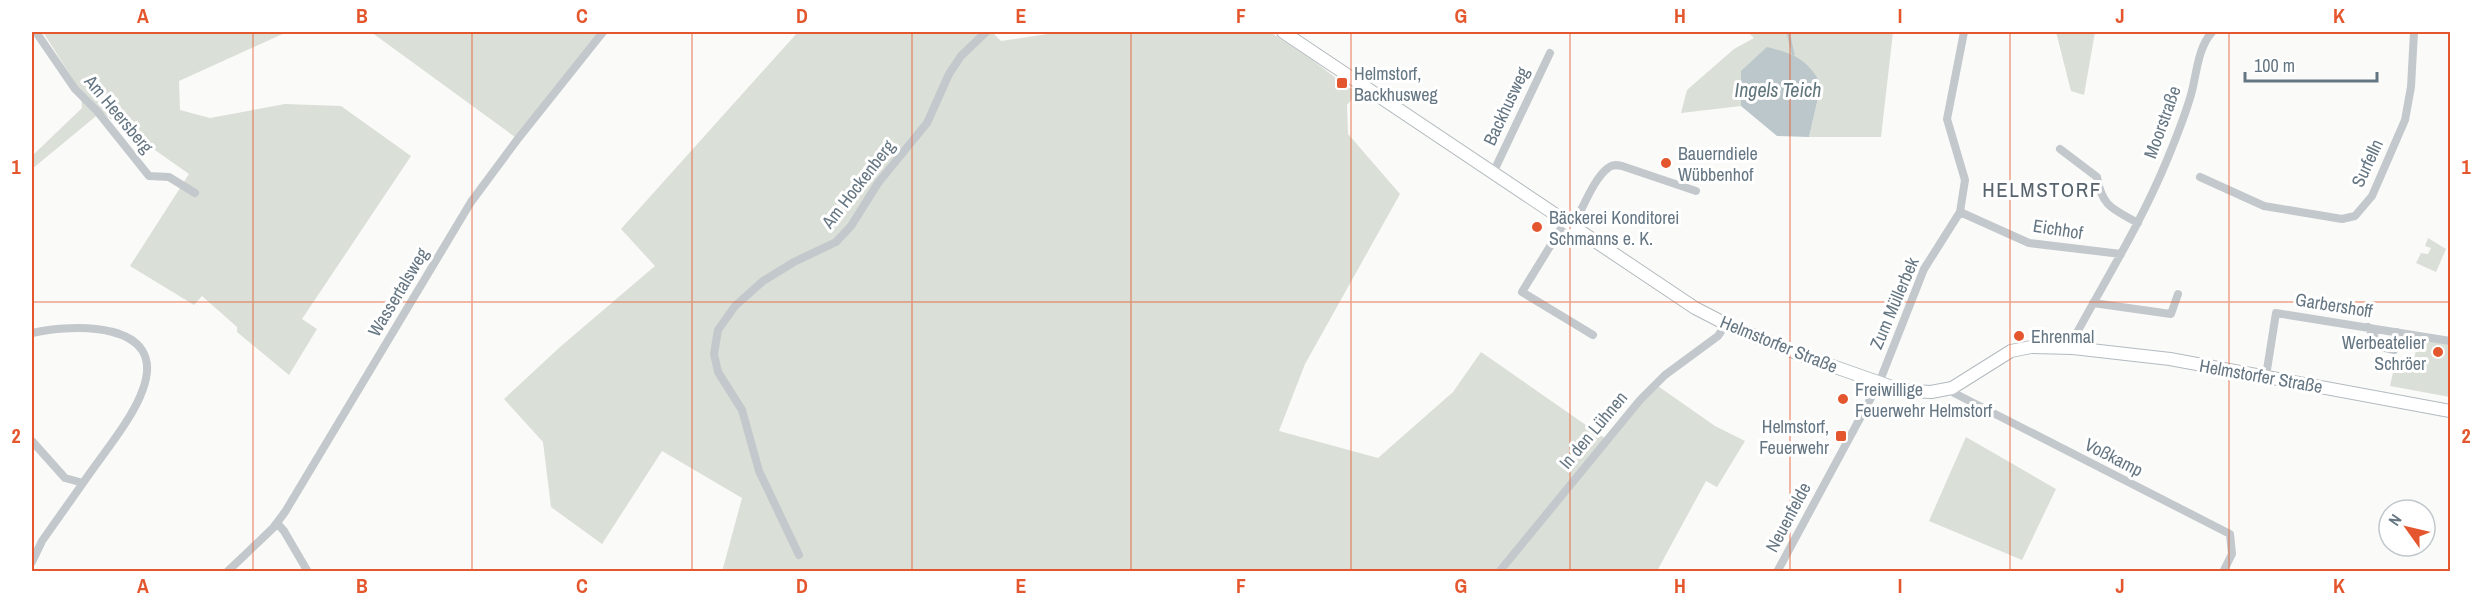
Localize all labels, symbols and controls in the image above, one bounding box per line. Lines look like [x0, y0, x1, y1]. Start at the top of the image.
text: A [137, 2, 149, 29]
text: B [356, 2, 368, 29]
text: C [576, 2, 588, 29]
text: D [796, 2, 808, 29]
text: E [1016, 2, 1027, 29]
text: F [1236, 2, 1246, 29]
text: G [1455, 2, 1467, 29]
text: H [1674, 2, 1686, 29]
text: I [1898, 2, 1902, 29]
text: J [2115, 2, 2125, 29]
text: K [2333, 2, 2345, 29]
scale bar [2245, 45, 2377, 83]
text: 100 m [2254, 53, 2295, 78]
place label: Helmstorf, Backhusweg [1354, 61, 1438, 107]
street label: Backhusweg [1477, 62, 1535, 149]
street label: Am Heersberg [78, 69, 160, 159]
marker: Helmstorf, Backhusweg [1335, 76, 1349, 90]
water label: Ingels Teich [1735, 76, 1821, 103]
street label: Moorstraße [2137, 82, 2187, 162]
street label: Am Hockenberg [815, 134, 901, 234]
street label: Surfelln [2345, 135, 2389, 191]
place label: Bauerndiele Wübbenhof [1678, 141, 1758, 187]
text: 1 [11, 153, 21, 180]
text: 1 [2461, 153, 2471, 180]
marker: Bauerndiele Wübbenhof [1659, 156, 1673, 170]
district label: HELMSTORF [1982, 175, 2102, 204]
place label: Bäckerei Konditorei Schmanns e. K. [1549, 205, 1679, 251]
street label: Eichhof [2031, 213, 2086, 245]
marker: Bäckerei Konditorei Schmanns e. K. [1530, 220, 1544, 234]
street label: Wassertalsweg [362, 242, 435, 341]
street label: Zum Müllerbek [1863, 253, 1925, 353]
street label: Garbershoff [2294, 287, 2374, 323]
street label: Helmstorfer Straße [1717, 309, 1841, 379]
place label: Ehrenmal [2031, 324, 2094, 349]
marker: Ehrenmal [2012, 329, 2026, 343]
place label: Werbeatelier Schröer [2342, 330, 2426, 376]
marker: Werbeatelier Schröer [2431, 345, 2445, 359]
street label: Helmstorfer Straße [2197, 353, 2325, 399]
place label: Freiwillige Feuerwehr Helmstorf [1855, 377, 1993, 423]
street label: In den Lühnen [1553, 386, 1633, 474]
marker: Freiwillige Feuerwehr Helmstorf [1836, 392, 1850, 406]
place label: Helmstorf, Feuerwehr [1759, 414, 1829, 460]
text: 2 [11, 422, 21, 449]
text: 2 [2461, 422, 2471, 449]
marker: Helmstorf, Feuerwehr [1834, 429, 1848, 443]
street label: Voßkamp [2081, 432, 2147, 482]
street label: Neuenfelde [1759, 478, 1817, 556]
north arrow [2377, 498, 2437, 558]
text: N [2383, 510, 2406, 530]
text: A [137, 572, 149, 599]
text: B [356, 572, 368, 599]
text: C [576, 572, 588, 599]
text: D [796, 572, 808, 599]
text: E [1016, 572, 1027, 599]
text: F [1236, 572, 1246, 599]
text: G [1455, 572, 1467, 599]
text: H [1674, 572, 1686, 599]
text: I [1898, 572, 1902, 599]
text: J [2115, 572, 2125, 599]
text: K [2333, 572, 2345, 599]

